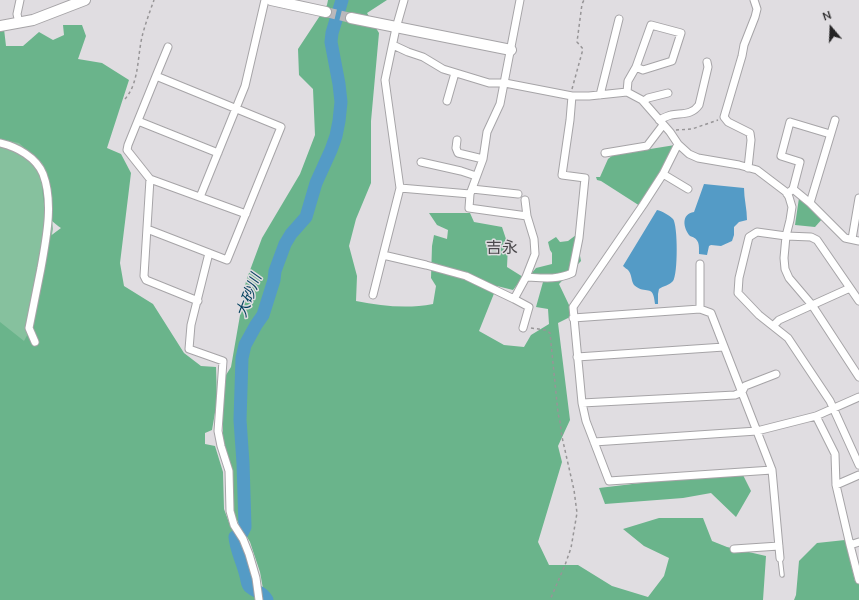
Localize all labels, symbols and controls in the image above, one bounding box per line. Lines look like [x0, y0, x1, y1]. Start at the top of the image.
north arrow [811, 8, 851, 48]
text: N [821, 8, 833, 25]
district label: 吉永 [486, 239, 518, 259]
water label: 大砂川 [234, 272, 266, 320]

